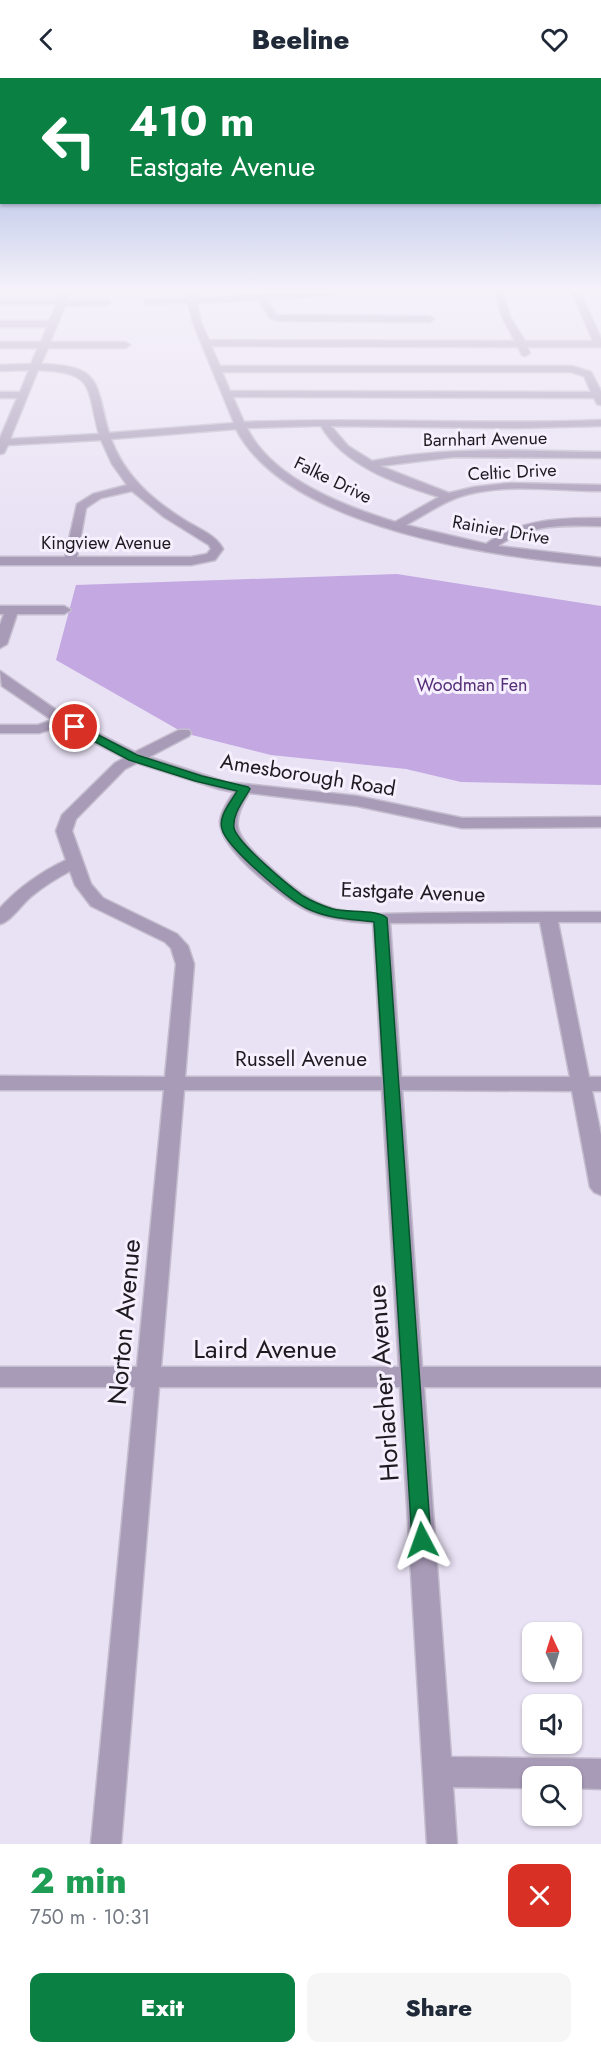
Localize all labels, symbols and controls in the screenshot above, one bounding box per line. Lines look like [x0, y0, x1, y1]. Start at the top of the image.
text: Beeline [252, 20, 349, 59]
icon: back [30, 23, 63, 56]
icon: heart [538, 23, 571, 56]
text: 410 m [129, 91, 255, 152]
icon: left [30, 102, 108, 180]
text: Eastgate Avenue [129, 147, 315, 186]
street label: Barnhart Avenue [423, 425, 547, 453]
street label: Falke Drive [290, 450, 376, 510]
street label: Celtic Drive [467, 457, 557, 487]
street label: Rainier Drive [450, 509, 552, 551]
street label: Kingview Avenue [41, 530, 171, 556]
park label: Woodman Fen [416, 672, 528, 698]
pin [49, 701, 100, 752]
icon: arrive [58, 710, 91, 743]
street label: Amesborough Road [218, 746, 398, 804]
street label: Eastgate Avenue [340, 874, 486, 910]
street label: Russell Avenue [235, 1044, 367, 1074]
street label: Norton Avenue [98, 1238, 150, 1406]
street label: Horlacher Avenue [357, 1283, 409, 1483]
street label: Laird Avenue [193, 1330, 337, 1368]
position arrow [390, 1508, 454, 1572]
north arrow [522, 1622, 582, 1682]
map controls [522, 1622, 582, 1826]
button: sound [522, 1694, 582, 1754]
button: search [522, 1766, 582, 1826]
text: 2 min [30, 1854, 127, 1906]
button: close [508, 1864, 571, 1927]
text: 750 m · 10:31 [30, 1903, 150, 1932]
button: Exit [30, 1973, 295, 2042]
button: Share [307, 1973, 571, 2042]

